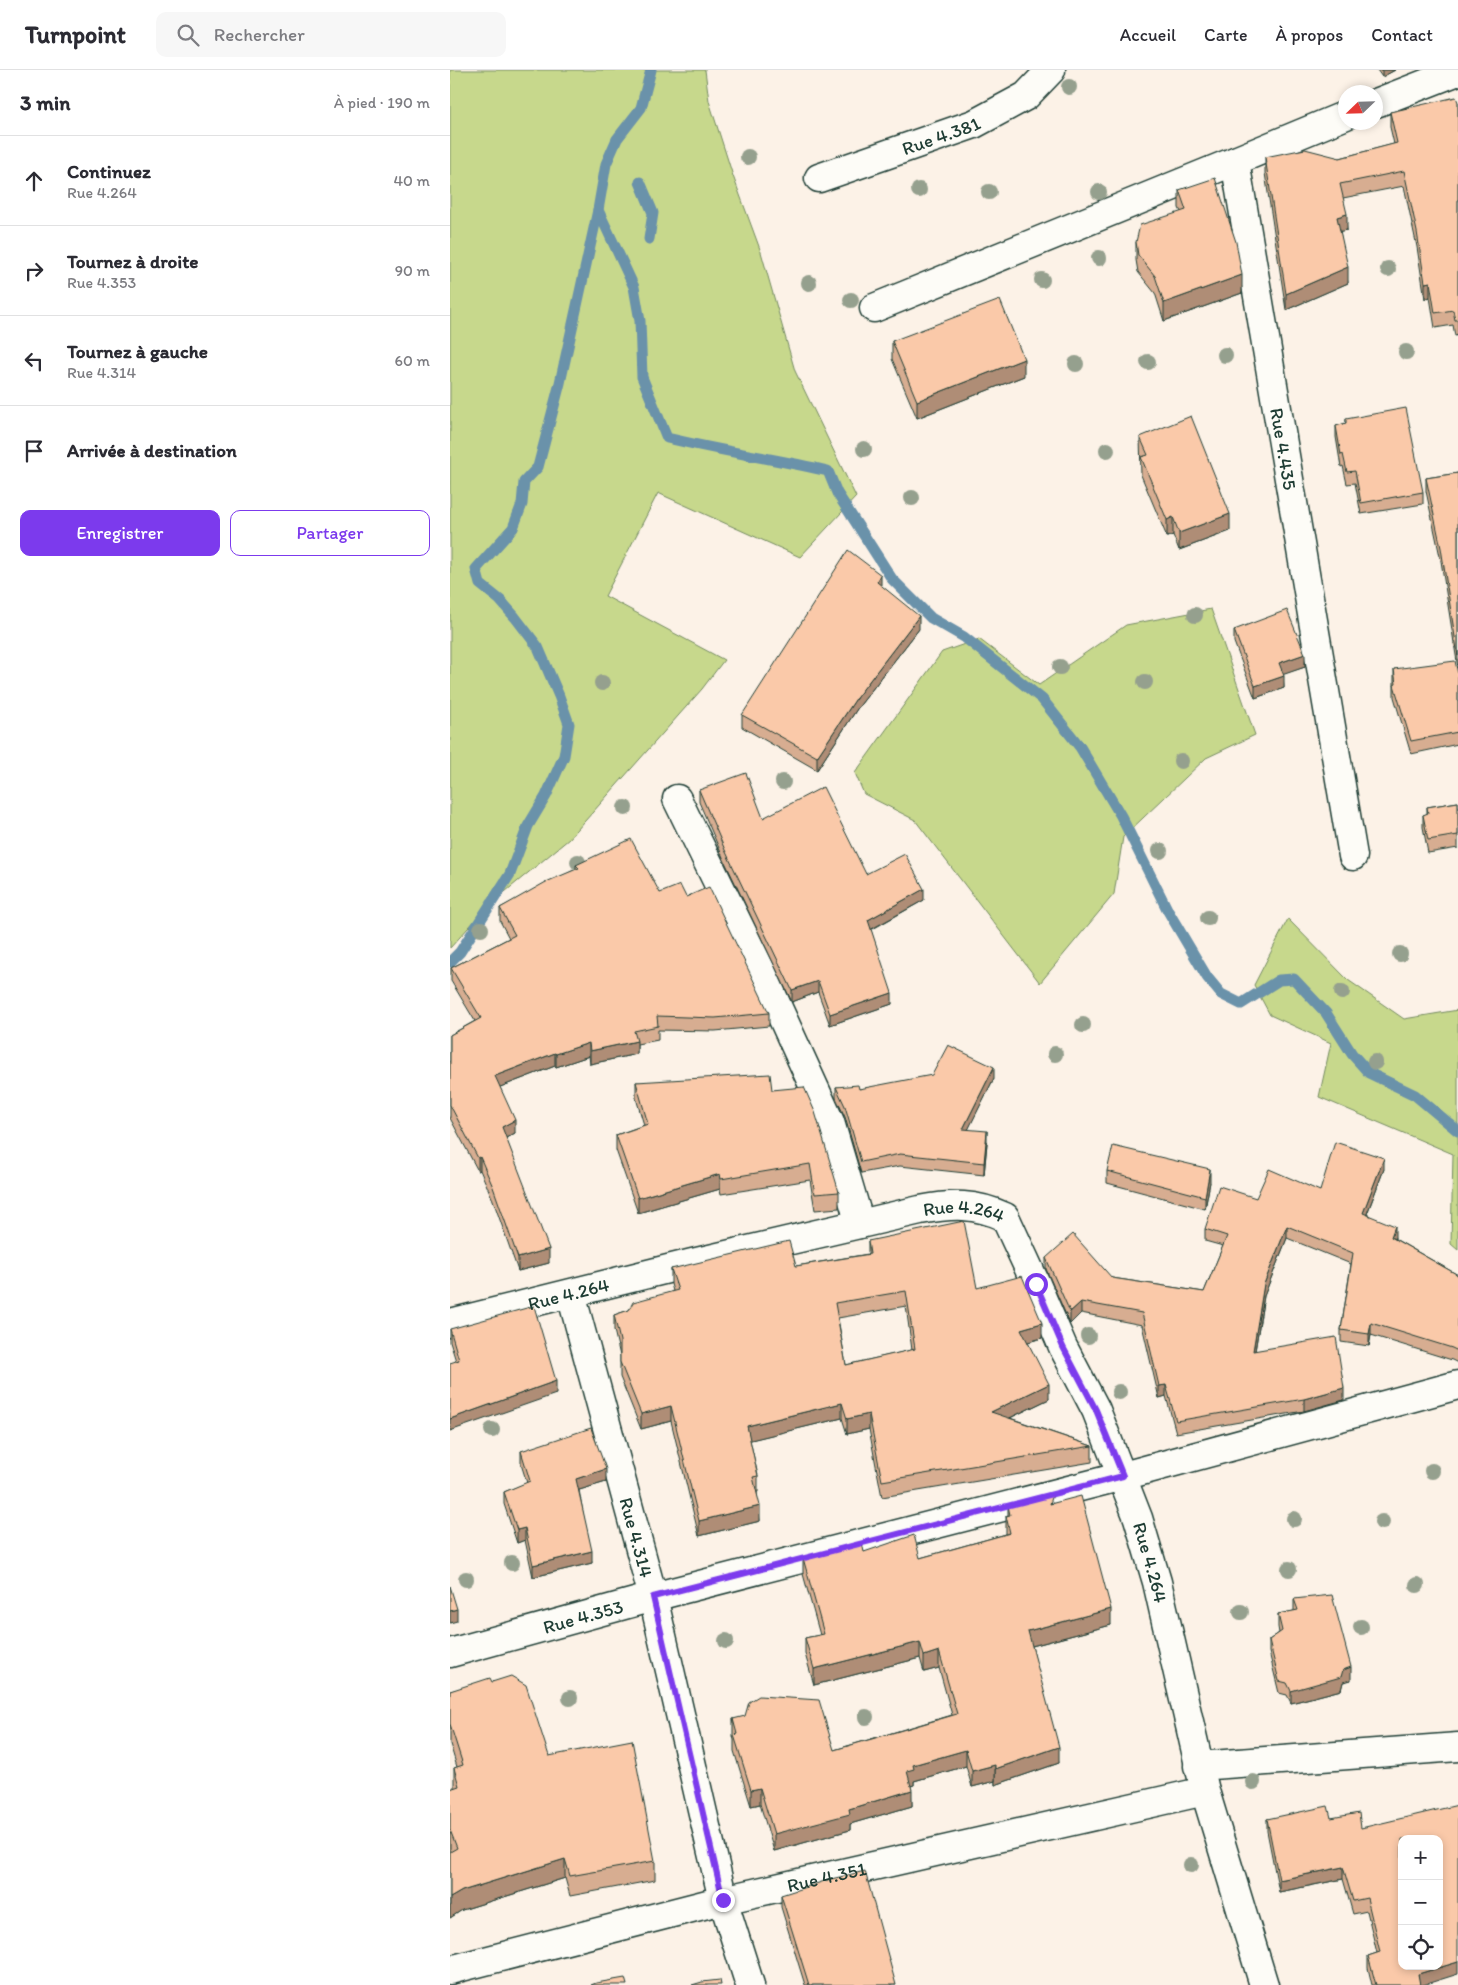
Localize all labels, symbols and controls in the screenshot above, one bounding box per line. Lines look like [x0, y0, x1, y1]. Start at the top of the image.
search box [156, 12, 506, 57]
text: Turnpoint [25, 20, 126, 49]
icon: search [174, 21, 202, 49]
text: Rechercher [214, 23, 305, 46]
text: Accueil [1120, 24, 1176, 46]
text: Carte [1204, 24, 1247, 46]
text: À propos [1275, 24, 1343, 46]
text: Contact [1371, 24, 1433, 46]
north arrow [1338, 85, 1383, 130]
text: 3 min [20, 90, 70, 115]
text: À pied · 190 m [334, 93, 430, 112]
street label: Rue 4.381 [899, 111, 984, 160]
text: Continuez [67, 160, 151, 183]
icon: ahead [20, 167, 48, 195]
text: 40 m [393, 171, 430, 190]
text: Rue 4.264 [67, 183, 137, 202]
text: Tournez à droite [67, 250, 199, 273]
icon: right [20, 257, 48, 285]
text: 90 m [395, 261, 430, 280]
text: Rue 4.353 [67, 273, 136, 292]
text: Tournez à gauche [67, 340, 208, 363]
icon: left [20, 347, 48, 375]
text: 60 m [395, 351, 430, 370]
text: Rue 4.314 [67, 363, 136, 382]
street label: Rue 4.435 [1266, 406, 1302, 492]
icon: arrive [20, 437, 48, 465]
text: Arrivée à destination [67, 439, 237, 462]
button: Enregistrer [20, 510, 220, 556]
button: Partager [230, 510, 430, 556]
street label: Rue 4.264 [921, 1194, 1008, 1227]
street label: Rue 4.264 [525, 1273, 611, 1315]
route start [1025, 1273, 1048, 1296]
street label: Rue 4.314 [615, 1495, 659, 1580]
street label: Rue 4.264 [1128, 1519, 1173, 1605]
street label: Rue 4.353 [540, 1594, 626, 1638]
map controls [1398, 1835, 1443, 1970]
button: + [1398, 1835, 1443, 1880]
street label: Rue 4.351 [785, 1856, 869, 1897]
button: − [1398, 1880, 1443, 1925]
route end [712, 1889, 735, 1912]
button: locate [1398, 1925, 1443, 1970]

